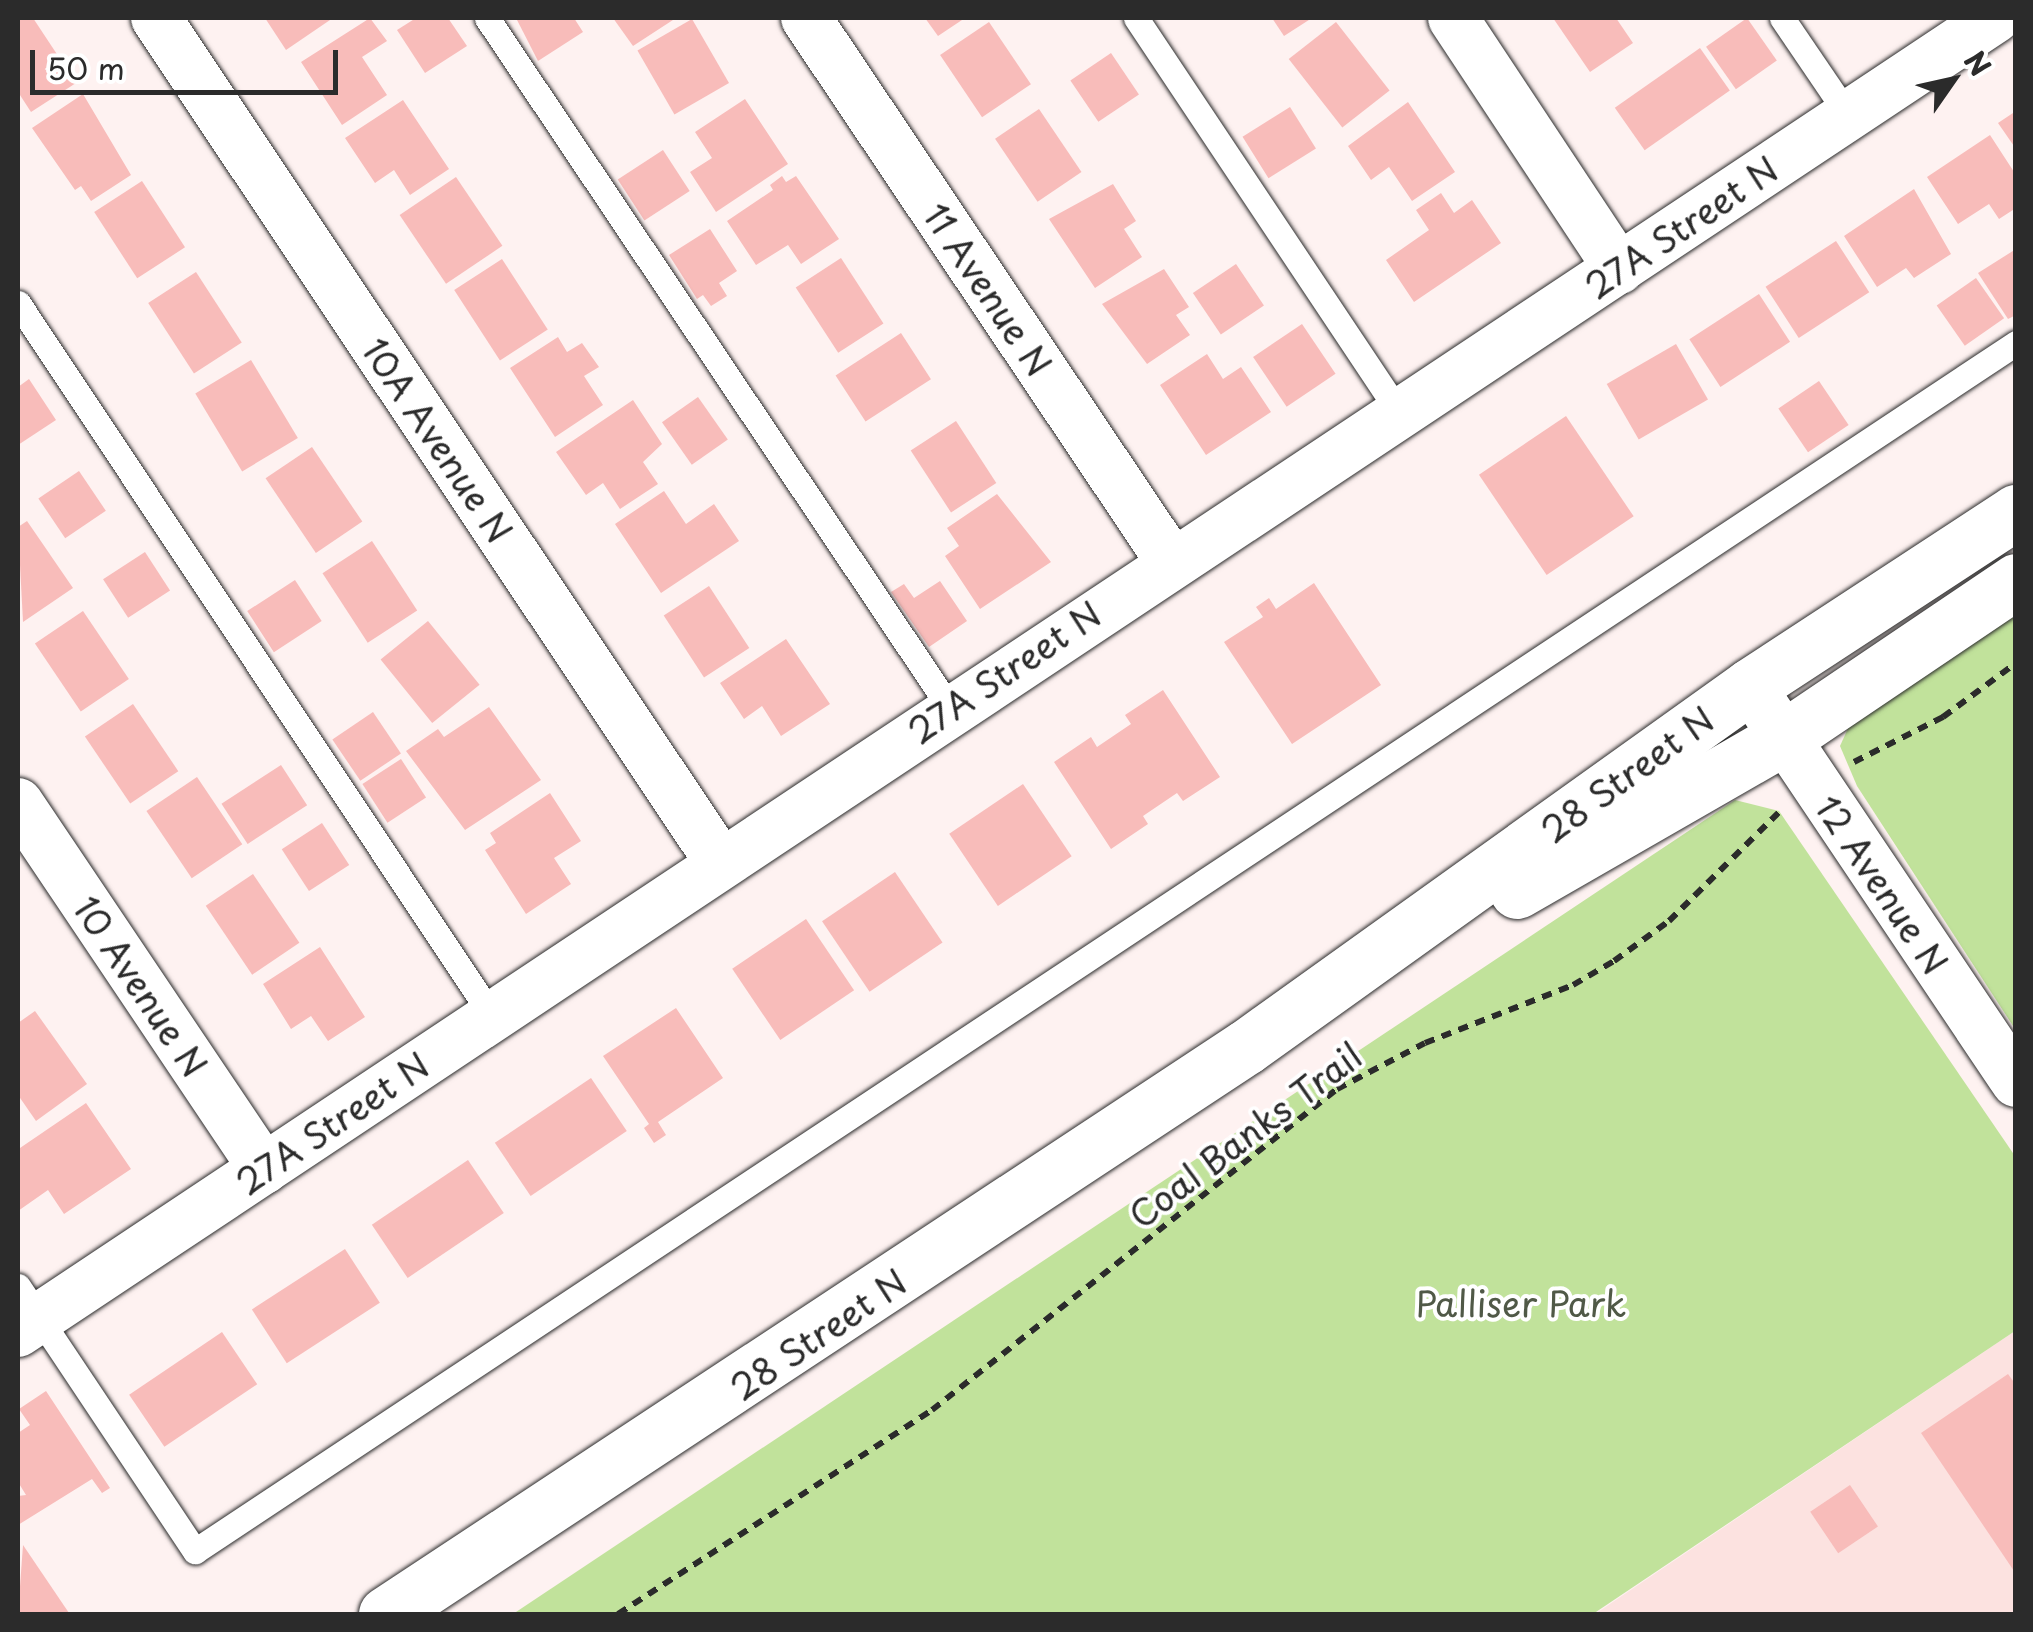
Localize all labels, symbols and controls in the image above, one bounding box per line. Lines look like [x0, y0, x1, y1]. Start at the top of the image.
scale bar [35, 30, 342, 92]
north arrow [1903, 30, 2003, 130]
text: N [1954, 42, 2002, 84]
text: 50 m [47, 45, 125, 90]
street label: 27A Street N [1577, 147, 1785, 307]
street label: 11 Avenue N [915, 195, 1061, 383]
street label: 10A Avenue N [354, 330, 522, 550]
street label: 27A Street N [900, 592, 1108, 752]
street label: 28 Street N [1533, 698, 1721, 850]
street label: 12 Avenue N [1806, 785, 1958, 983]
street label: 10 Avenue N [65, 887, 217, 1085]
street label: Coal Banks Trail [1120, 1033, 1370, 1237]
street label: 27A Street N [228, 1043, 436, 1203]
street label: 28 Street N [723, 1260, 913, 1408]
park label: Palliser Park [1415, 1282, 1627, 1324]

